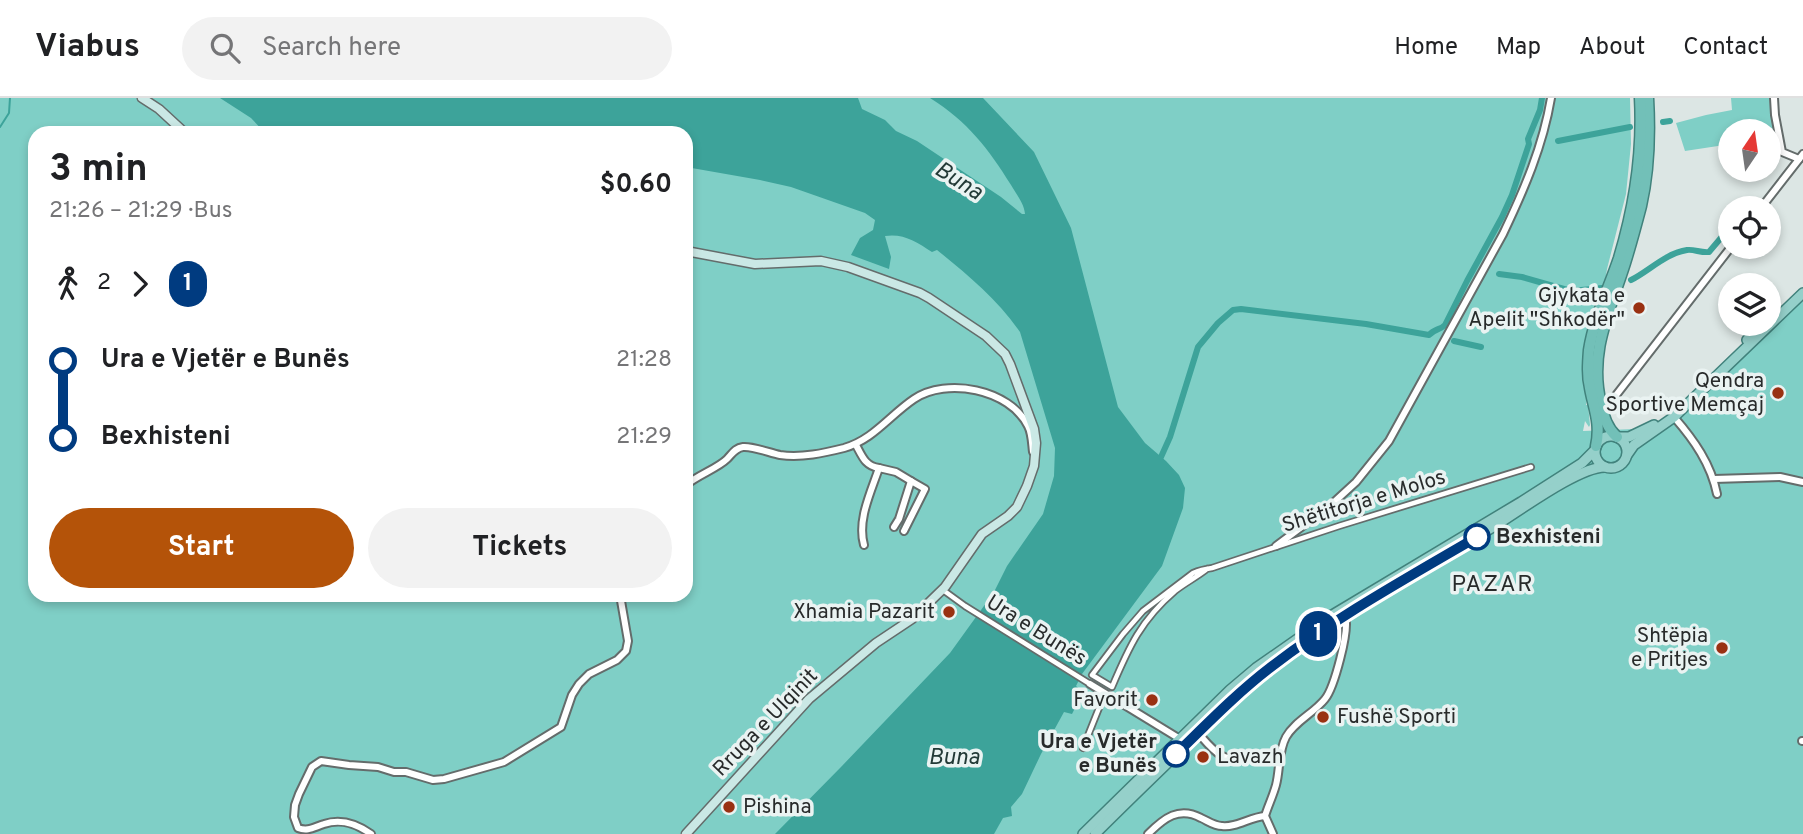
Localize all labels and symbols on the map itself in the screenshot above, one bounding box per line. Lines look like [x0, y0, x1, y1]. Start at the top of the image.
north arrow [1718, 119, 1782, 182]
water label: Buna [929, 156, 988, 208]
place label: Gjykata e Apelit "Shkodër" [1468, 283, 1625, 334]
marker: Gjykata e Apelit "Shkodër" [1631, 300, 1647, 316]
place label: Qendra Sportive Memçaj [1606, 368, 1764, 419]
marker: Qendra Sportive Memçaj [1770, 385, 1786, 401]
street label: Shëtitorja e Molos [1279, 464, 1449, 540]
marker: Bexhisteni [1464, 524, 1490, 550]
place label: Bexhisteni [1496, 524, 1601, 551]
district label: PAZAR [1451, 571, 1535, 600]
street label: Ura e Bunës [981, 589, 1091, 673]
place label: Xhamia Pazarit [793, 599, 935, 626]
marker: Xhamia Pazarit [941, 604, 957, 620]
line badge: 1 [1295, 611, 1341, 657]
place label: Shtëpia e Pritjes [1631, 623, 1708, 674]
marker: Shtëpia e Pritjes [1714, 640, 1730, 656]
street label: Rruga e Ulqinit [708, 663, 824, 783]
place label: Favorit [1073, 687, 1138, 714]
marker: Favorit [1144, 692, 1160, 708]
place label: Fushë Sporti [1337, 704, 1456, 731]
marker: Fushë Sporti [1315, 709, 1331, 725]
place label: Ura e Vjetër e Bunës [1040, 729, 1157, 780]
marker: Ura e Vjetër e Bunës [1163, 741, 1189, 767]
water label: Buna [928, 744, 980, 773]
place label: Lavazh [1217, 744, 1284, 771]
marker: Lavazh [1195, 749, 1211, 765]
place label: Pishina [743, 794, 812, 821]
marker: Pishina [721, 799, 737, 815]

